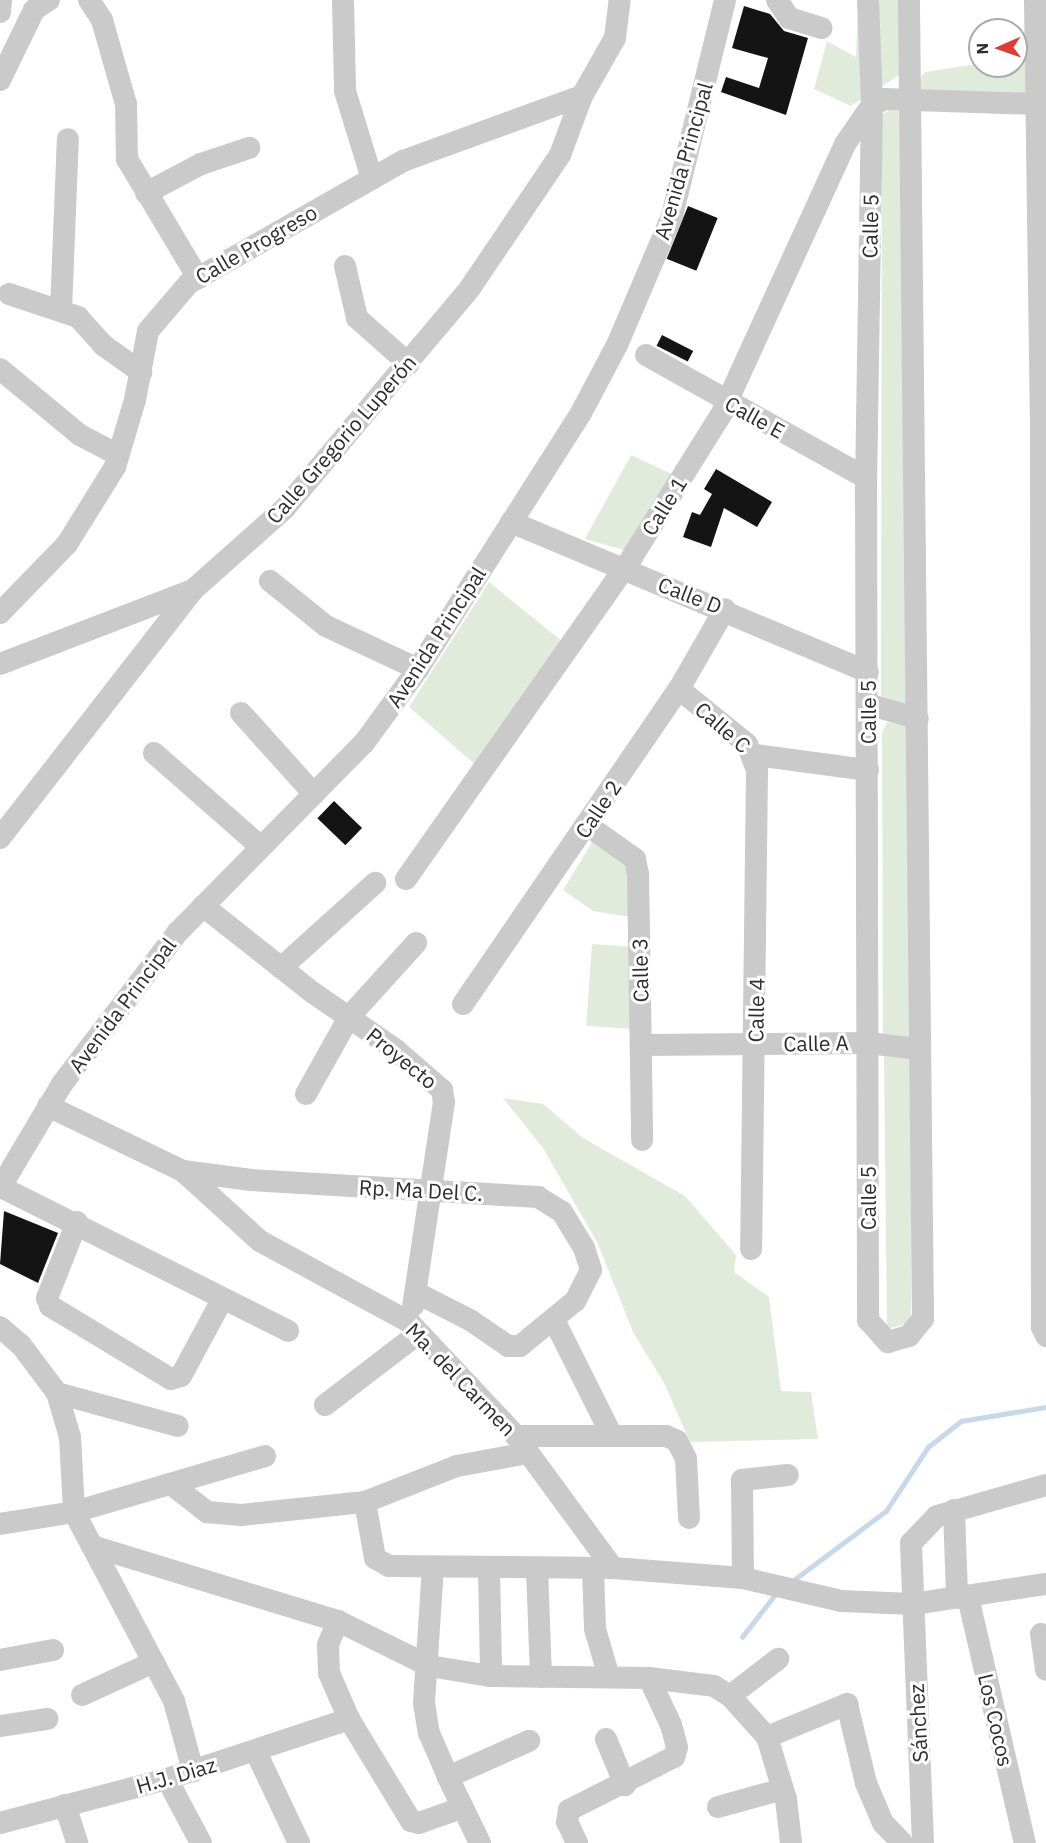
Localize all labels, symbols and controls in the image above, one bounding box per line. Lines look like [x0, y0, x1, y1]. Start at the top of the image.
north arrow [968, 18, 1028, 78]
text: N [972, 42, 992, 55]
street label: Avenida Principal [648, 79, 718, 243]
street label: Calle 5 [857, 193, 883, 259]
street label: Calle Progreso [191, 199, 321, 289]
street label: Calle Gregorio Luperón [261, 349, 421, 529]
street label: Calle E [721, 390, 789, 444]
street label: Calle 1 [636, 472, 692, 540]
street label: Avenida Principal [381, 562, 491, 712]
street label: Calle D [655, 571, 725, 619]
street label: Calle 5 [855, 680, 881, 744]
street label: Calle C [690, 696, 756, 758]
street label: Calle 2 [569, 775, 627, 843]
street label: Avenida Principal [63, 932, 181, 1078]
street label: Calle 3 [627, 937, 653, 1003]
street label: Calle 4 [743, 977, 769, 1043]
street label: Proyecto [362, 1022, 442, 1094]
street label: Calle A [783, 1030, 849, 1056]
street label: Calle 5 [855, 1166, 881, 1230]
street label: Rp. Ma Del C. [358, 1174, 484, 1206]
street label: Ma. del Carmen [401, 1317, 521, 1441]
street label: Los Cocos [973, 1671, 1019, 1769]
street label: Sánchez [903, 1683, 933, 1763]
street label: H.J. Diaz [133, 1752, 219, 1798]

